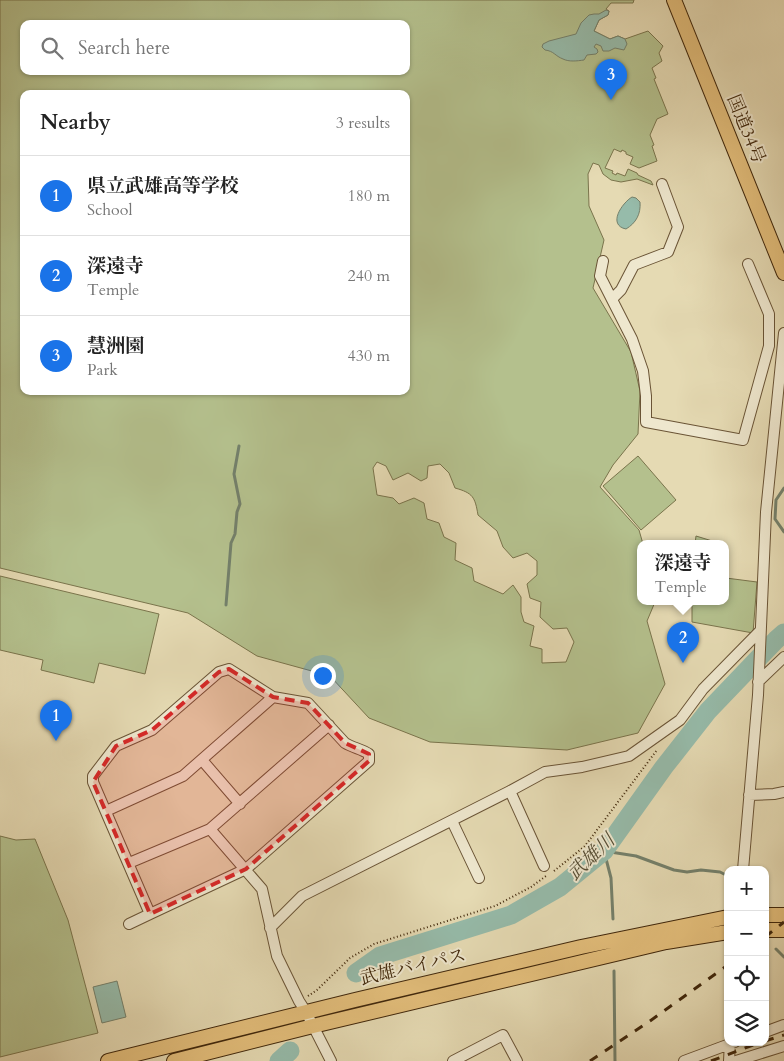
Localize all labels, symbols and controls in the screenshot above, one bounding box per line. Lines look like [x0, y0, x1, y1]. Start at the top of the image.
search box [20, 20, 410, 75]
icon: search [38, 34, 66, 62]
text: Search here [78, 35, 170, 61]
pin: 3 [595, 59, 627, 100]
street label: 国道34号 [721, 91, 771, 167]
text: Nearby [40, 108, 111, 137]
text: 3 results [336, 112, 390, 134]
text: 県立武雄高等学校 [87, 173, 239, 199]
text: 1 [52, 185, 60, 207]
text: 180 m [348, 185, 390, 207]
text: School [87, 199, 132, 221]
text: 深遠寺 [87, 253, 144, 279]
text: 2 [52, 265, 60, 287]
text: 240 m [348, 265, 390, 287]
text: Temple [87, 279, 139, 301]
text: 慧洲園 [87, 333, 144, 359]
text: 3 [52, 345, 60, 367]
text: 430 m [348, 345, 390, 367]
text: Park [87, 359, 118, 381]
popup [637, 540, 729, 605]
text: 深遠寺 [654, 550, 712, 576]
text: Temple [654, 576, 707, 598]
pin: 2 [667, 622, 699, 663]
your location [310, 663, 336, 689]
pin: 1 [40, 700, 72, 741]
water label: 武雄川 [561, 826, 622, 886]
map controls [724, 866, 769, 1046]
button: + [724, 866, 769, 911]
button: − [724, 911, 769, 956]
street label: 武雄バイパス [358, 943, 468, 991]
button: locate [724, 956, 769, 1001]
button: layers [724, 1001, 769, 1046]

